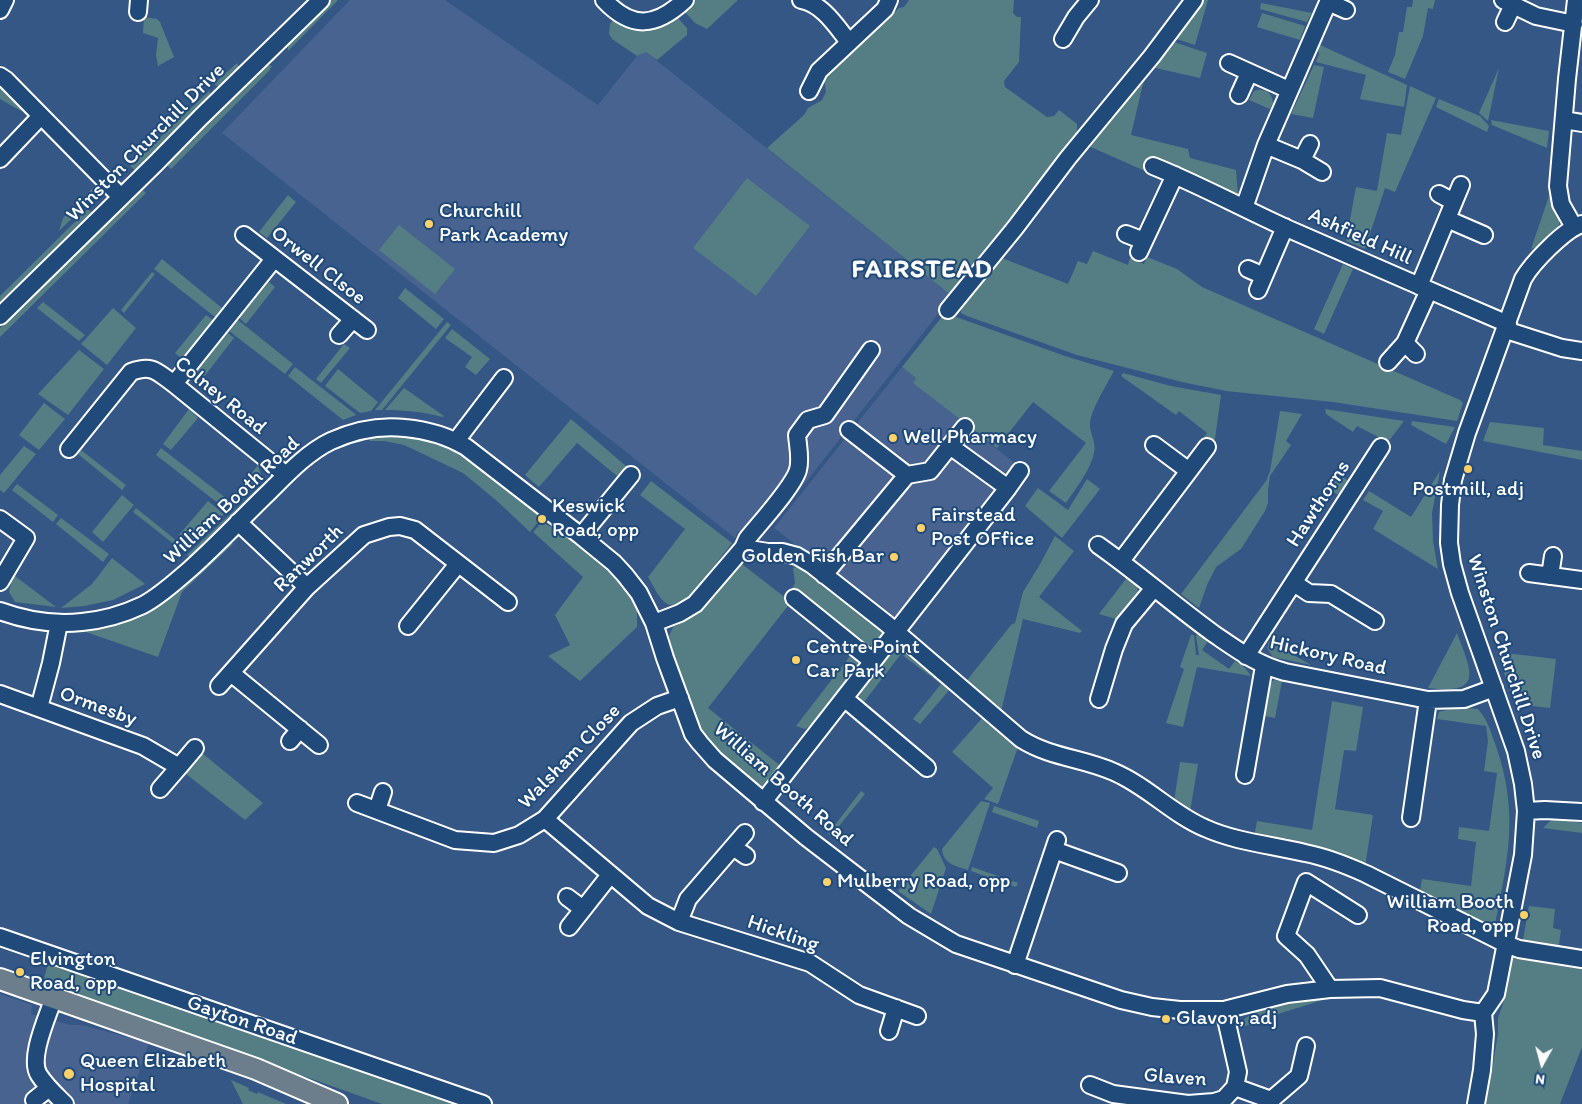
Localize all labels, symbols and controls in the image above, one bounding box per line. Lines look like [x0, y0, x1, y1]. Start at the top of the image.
street label: Winston Churchill Drive [61, 58, 231, 228]
place label: Churchill Park Academy [439, 199, 568, 249]
street label: Ashfield Hill [1304, 203, 1416, 271]
marker: Churchill Park Academy [423, 218, 435, 230]
street label: Orwell Clsoe [265, 221, 371, 311]
district label: FAIRSTEAD [852, 254, 992, 286]
street label: Colney Road [169, 351, 271, 441]
place label: Well Pharmacy [903, 425, 1037, 451]
street label: William Booth Road [159, 431, 305, 571]
marker: Well Pharmacy [887, 432, 899, 444]
street label: Hawthorns [1282, 456, 1356, 552]
marker: Postmill, adj [1462, 463, 1474, 475]
place label: Postmill, adj [1412, 477, 1524, 503]
place label: Keswick Road, opp [552, 494, 639, 544]
place label: Fairstead Post OFfice [931, 503, 1034, 553]
marker: Keswick Road, opp [536, 513, 548, 525]
street label: Ranworth [269, 520, 349, 598]
marker: Fairstead Post OFfice [915, 522, 927, 534]
place label: Golden Fish Bar [741, 544, 884, 570]
marker: Golden Fish Bar [888, 551, 900, 563]
street label: Winston Churchill Drive [1461, 551, 1551, 763]
street label: Hickory Road [1267, 630, 1389, 682]
place label: Centre Point Car Park [806, 635, 919, 685]
marker: Centre Point Car Park [790, 654, 802, 666]
street label: Ormesby [56, 681, 140, 733]
street label: Walsham Close [513, 699, 627, 815]
street label: William Booth Road [708, 717, 858, 853]
place label: Mulberry Road, opp [837, 869, 1010, 895]
marker: Mulberry Road, opp [821, 876, 833, 888]
place label: William Booth Road, opp [1386, 890, 1514, 940]
marker: William Booth Road, opp [1518, 909, 1530, 921]
street label: Hickling [744, 910, 822, 958]
place label: Elvington Road, opp [30, 947, 117, 997]
marker: Elvington Road, opp [14, 966, 26, 978]
street label: Gayton Road [183, 990, 301, 1052]
place label: Glavon, adj [1176, 1006, 1277, 1032]
marker: Glavon, adj [1160, 1013, 1172, 1025]
north arrow [1517, 1039, 1567, 1089]
place label: Queen Elizabeth Hospital [80, 1049, 226, 1099]
street label: Glaven [1143, 1063, 1207, 1093]
marker: Queen Elizabeth Hospital [62, 1067, 76, 1081]
text: N [1534, 1070, 1546, 1088]

